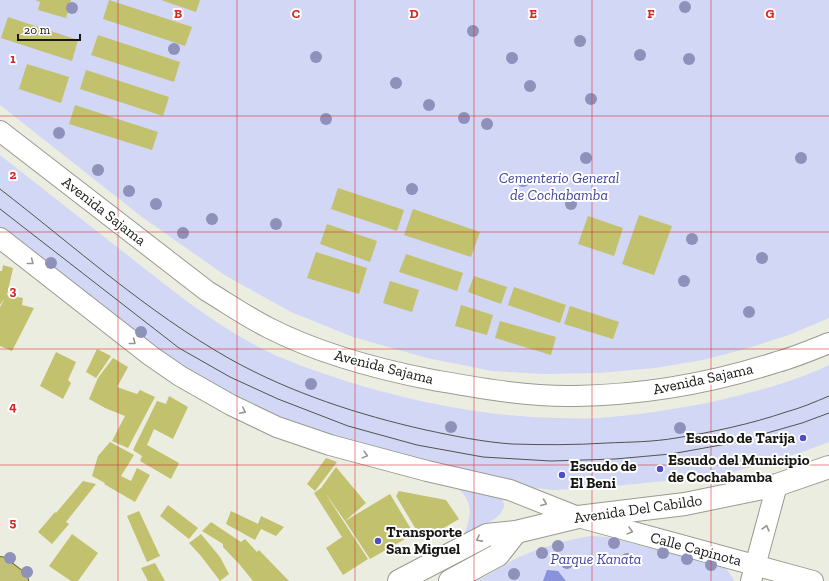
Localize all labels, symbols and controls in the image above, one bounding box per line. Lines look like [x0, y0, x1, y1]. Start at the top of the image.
text: B [174, 6, 182, 21]
text: C [292, 6, 300, 21]
text: D [409, 6, 419, 21]
text: E [529, 6, 537, 21]
text: F [647, 6, 655, 21]
text: G [766, 6, 775, 21]
scale bar [18, 16, 80, 42]
text: 20 m [24, 23, 51, 37]
text: 1 [10, 51, 16, 66]
text: 2 [10, 167, 17, 182]
park label: Cementerio General de Cochabamba [499, 169, 619, 204]
street label: Avenida Sajama [58, 173, 150, 249]
one-way arrow [26, 257, 33, 264]
text: 3 [10, 283, 17, 298]
one-way arrow [129, 337, 136, 344]
street label: Avenida Sajama [333, 346, 435, 388]
street label: Avenida Sajama [651, 360, 755, 398]
text: 4 [9, 399, 17, 414]
one-way arrow [239, 406, 247, 414]
place label: Escudo de Tarija [686, 429, 795, 447]
marker: Escudo de Tarija [798, 433, 808, 443]
one-way arrow [361, 450, 368, 459]
place label: Escudo del Municipio de Cochabamba [668, 451, 810, 486]
place label: Escudo de El Beni [570, 457, 637, 492]
marker: Escudo del Municipio de Cochabamba [655, 464, 665, 474]
marker: Escudo de El Beni [557, 470, 567, 480]
street label: Avenida Del Cabildo [573, 491, 704, 527]
one-way arrow [541, 499, 548, 507]
text: 5 [10, 515, 17, 530]
place label: Transporte San Miguel [386, 523, 462, 558]
one-way arrow [761, 524, 769, 531]
one-way arrow [626, 526, 633, 535]
street label: Calle Capinota [648, 528, 744, 570]
one-way arrow [475, 534, 483, 542]
marker: Transporte San Miguel [373, 536, 383, 546]
park label: Parque Kanata [551, 550, 641, 568]

